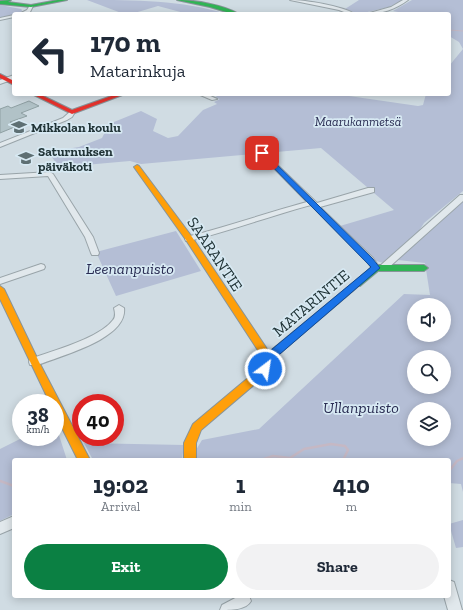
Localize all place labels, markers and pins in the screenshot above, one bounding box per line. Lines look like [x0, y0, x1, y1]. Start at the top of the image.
school or university icon: Mikkolan koulu [10, 118, 28, 136]
place label: Mikkolan koulu [31, 120, 121, 135]
pin [245, 136, 279, 170]
place label: Saturnuksen päiväkoti [38, 144, 113, 174]
school or university icon: Saturnuksen päiväkoti [17, 149, 35, 167]

